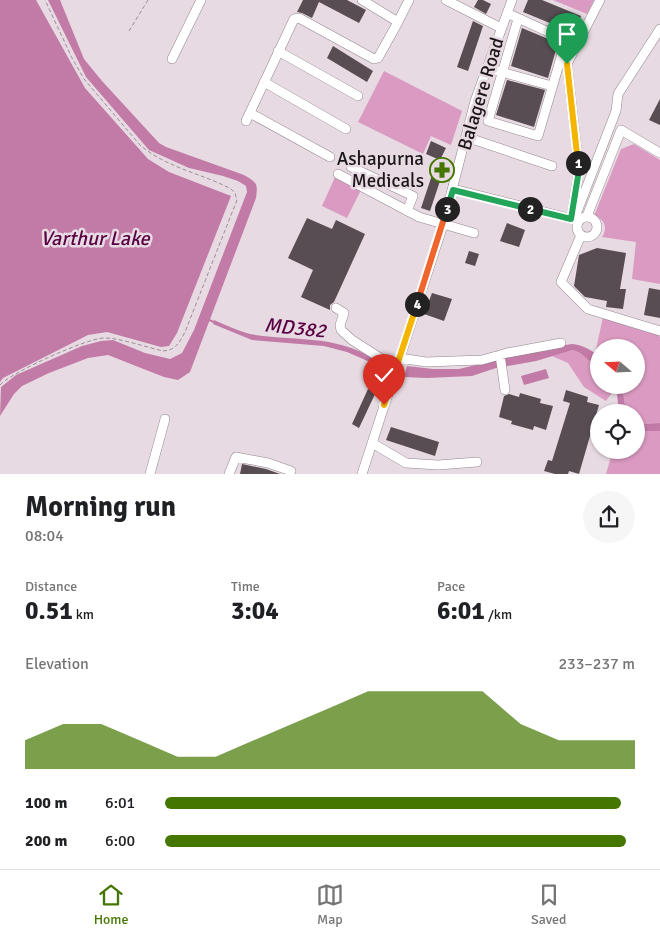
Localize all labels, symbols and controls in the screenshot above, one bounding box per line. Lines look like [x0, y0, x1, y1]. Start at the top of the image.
pin [546, 13, 588, 64]
icon: arrive [553, 20, 581, 48]
street label: Balagere Road [452, 35, 510, 153]
place label: Ashapurna Medicals [337, 147, 424, 193]
pin: 1 [566, 150, 590, 176]
text: 1 [575, 155, 582, 172]
pharmacy icon: Ashapurna Medicals [429, 157, 455, 183]
pin: 3 [434, 196, 460, 222]
pin: 2 [518, 196, 542, 222]
text: 3 [444, 201, 451, 218]
text: 2 [527, 201, 534, 218]
water label: Varthur Lake [40, 226, 151, 251]
pin: 4 [404, 292, 430, 316]
text: 4 [414, 296, 421, 313]
water label: MD382 [263, 312, 328, 344]
north arrow [590, 339, 645, 394]
map controls [590, 339, 645, 459]
pin [363, 354, 405, 405]
icon: check [370, 361, 398, 389]
button: locate [590, 404, 645, 459]
text: Morning run [25, 490, 176, 524]
button: share [583, 491, 635, 543]
text: 08:04 [25, 526, 64, 546]
text: Distance [25, 578, 77, 595]
text: Time [231, 578, 260, 595]
text: Pace [437, 578, 465, 595]
text: 0.51 [25, 595, 73, 626]
text: 3:04 [231, 595, 279, 626]
text: 6:01 [437, 595, 485, 626]
text: km [73, 606, 94, 623]
text: /km [485, 606, 512, 623]
text: Elevation [25, 654, 89, 674]
text: 233–237 m [558, 654, 635, 674]
text: 100 m [25, 793, 67, 813]
text: 6:01 [105, 793, 135, 813]
text: 200 m [25, 831, 67, 851]
text: 6:00 [105, 831, 135, 851]
tab: Home [94, 881, 129, 928]
tab: Map [316, 881, 344, 928]
tab: Saved [531, 881, 566, 928]

